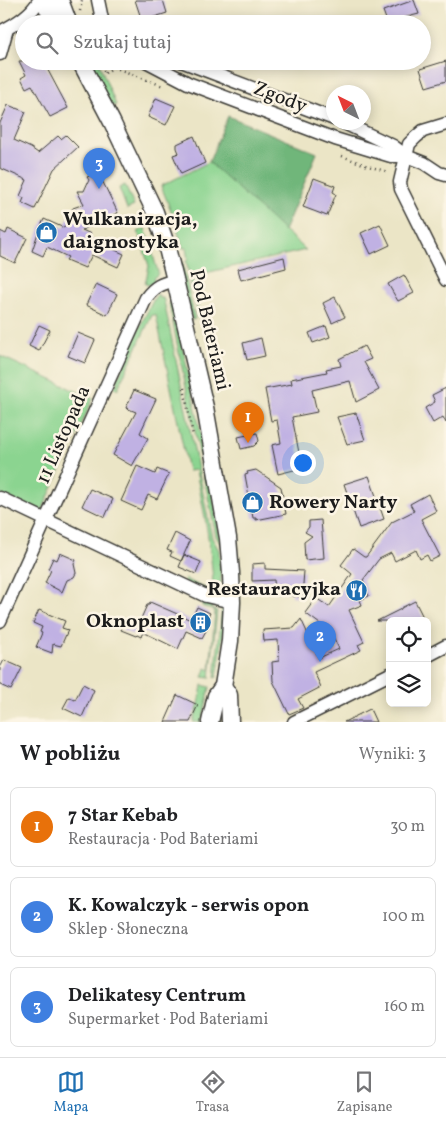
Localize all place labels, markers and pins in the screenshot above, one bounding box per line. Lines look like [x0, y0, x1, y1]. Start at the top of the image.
pin: 3 [83, 148, 115, 189]
place label: Wulkanizacja, daignostyka [63, 206, 198, 257]
shop icon: Wulkanizacja, daignostyka [35, 220, 59, 244]
pin: 1 [232, 402, 264, 443]
place label: Rowery Narty [269, 489, 398, 517]
shop icon: Rowery Narty [241, 491, 265, 515]
place label: Restauracyjka [207, 576, 341, 604]
restaurant icon: Restauracyjka [345, 578, 369, 602]
place label: Oknoplast [86, 608, 184, 636]
building icon: Oknoplast [188, 610, 212, 634]
pin: 2 [304, 621, 336, 662]

